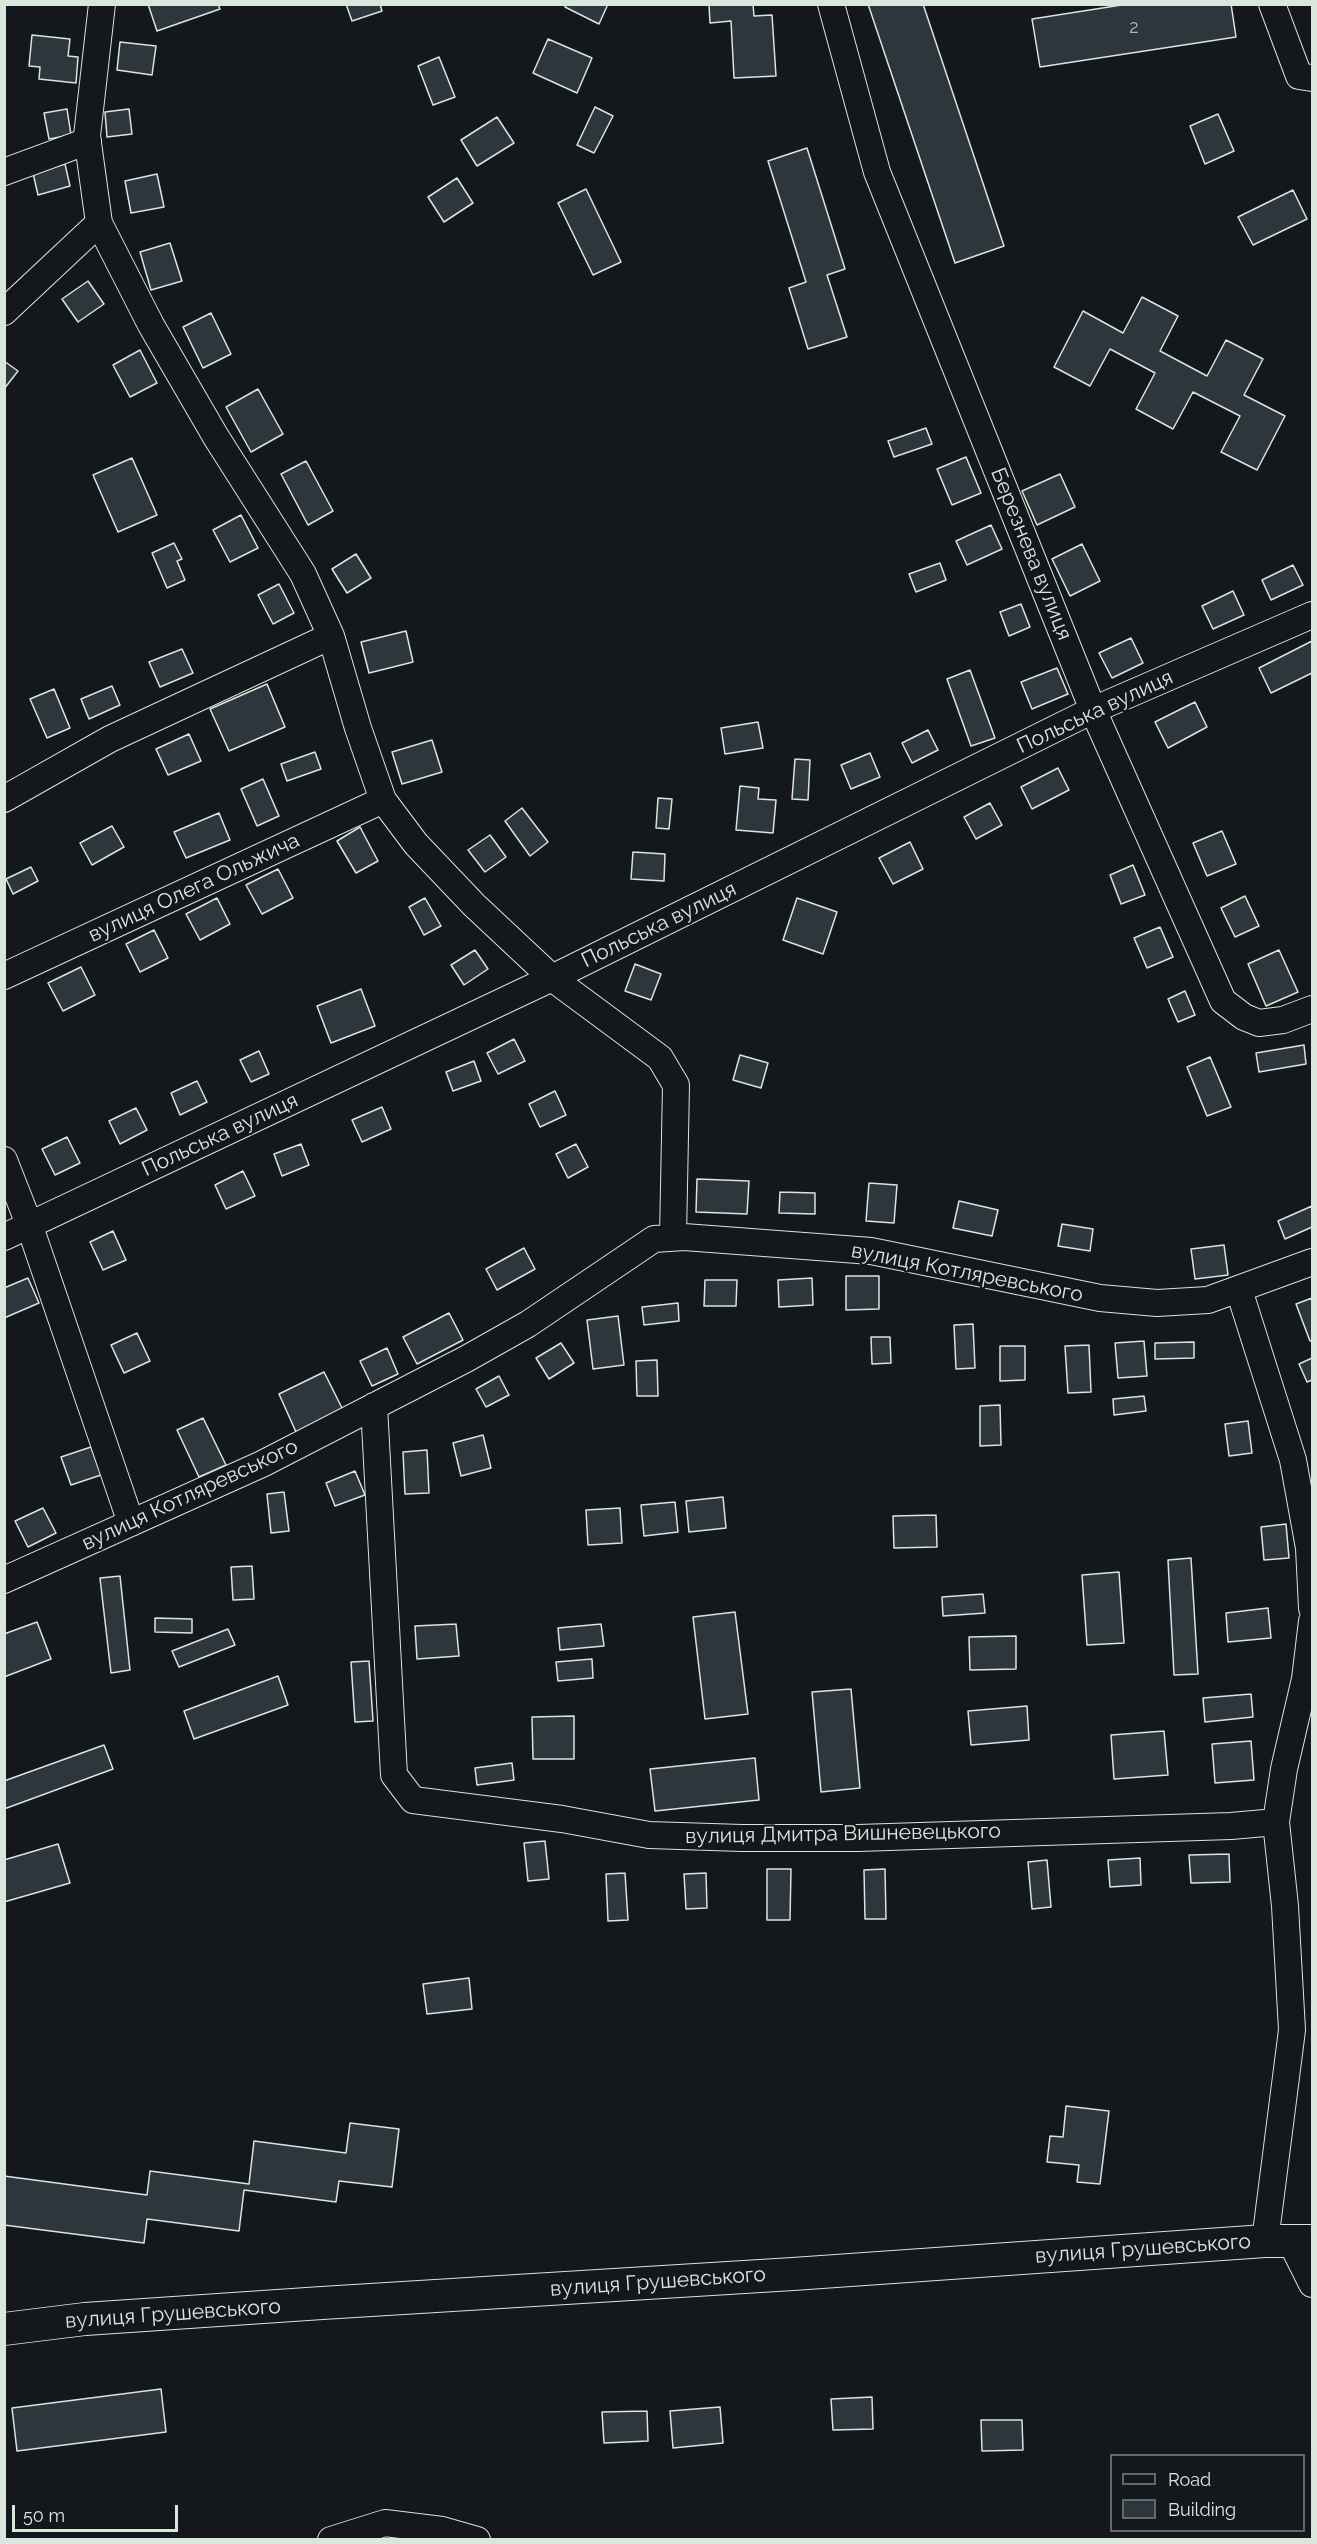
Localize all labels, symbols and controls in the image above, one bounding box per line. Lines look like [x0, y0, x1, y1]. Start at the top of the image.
house number: 2 [1129, 17, 1139, 39]
street label: Березнева вулиця [985, 464, 1077, 644]
street label: Польська вулиця [1013, 665, 1177, 759]
street label: вулиця Олега Ольжича [84, 828, 304, 948]
street label: Польська вулиця [577, 877, 741, 973]
street label: Польська вулиця [138, 1088, 302, 1182]
street label: вулиця Котляревського [849, 1238, 1085, 1308]
street label: вулиця Котляревського [78, 1434, 302, 1556]
street label: вулиця Дмитра Вишневецького [685, 1819, 1001, 1849]
street label: вулиця Грушевського [1034, 2229, 1252, 2269]
street label: вулиця Грушевського [549, 2262, 767, 2302]
street label: вулиця Грушевського [64, 2294, 282, 2334]
legend [1110, 2454, 1305, 2532]
text: Road [1168, 2469, 1211, 2490]
scale bar [15, 2493, 182, 2531]
text: Building [1168, 2499, 1236, 2520]
text: 50 m [23, 2505, 65, 2526]

